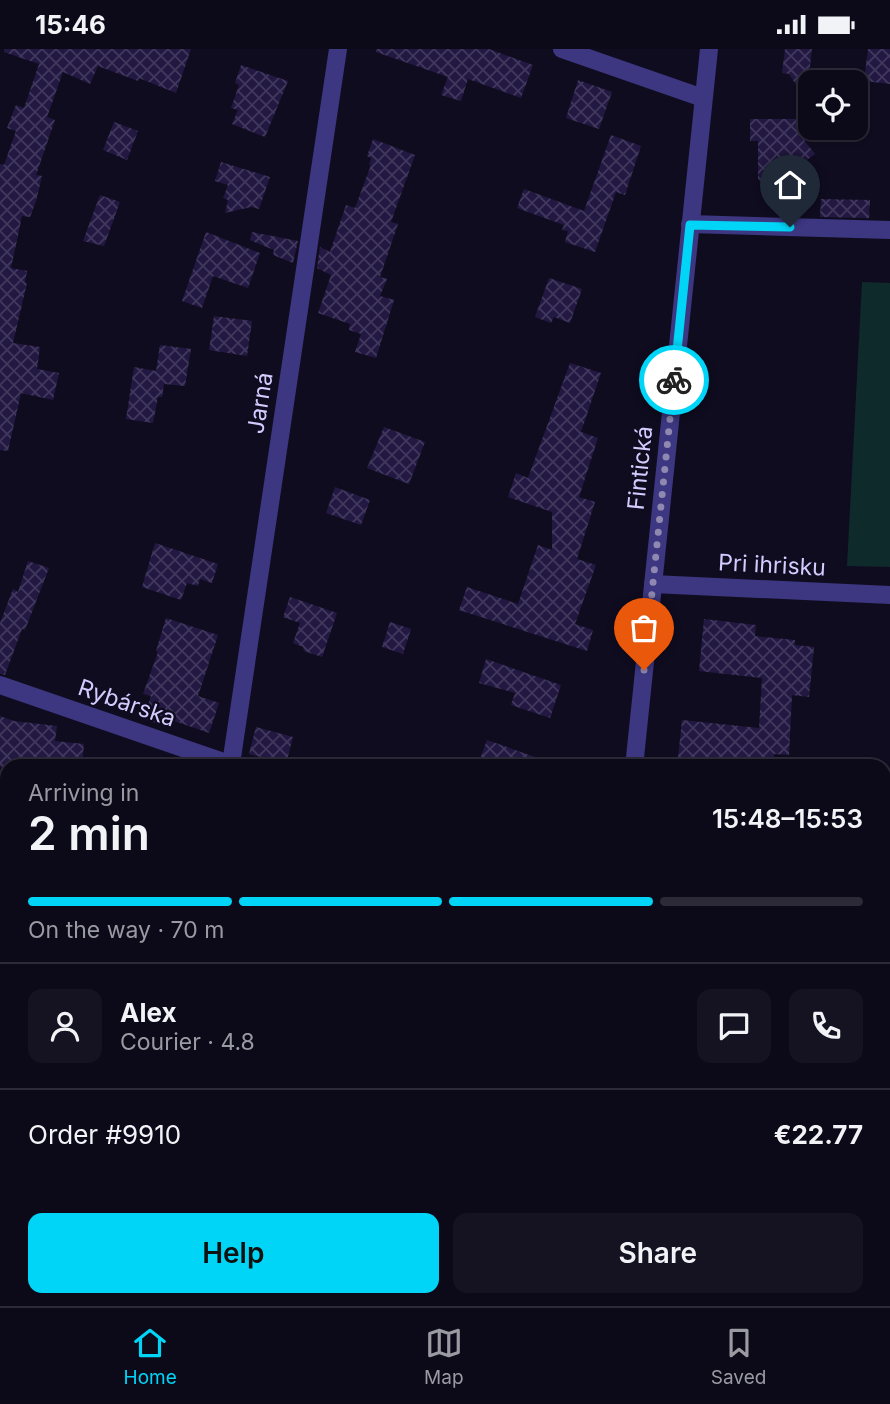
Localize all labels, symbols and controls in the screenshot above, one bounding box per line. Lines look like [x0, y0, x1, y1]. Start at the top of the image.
text: 15:46 [35, 9, 106, 40]
map controls [798, 70, 868, 140]
button: locate [798, 70, 868, 140]
pin [760, 155, 820, 227]
icon: home [771, 166, 809, 204]
courier [639, 345, 709, 415]
icon: bike [655, 361, 693, 399]
street label: Jarná [241, 370, 279, 436]
street label: Fintická [622, 425, 658, 511]
street label: Pri ihrisku [717, 548, 827, 582]
pin [614, 598, 674, 670]
icon: bag [625, 609, 663, 647]
street label: Rybárska [75, 673, 179, 733]
text: Arriving in [28, 779, 139, 807]
text: 15:48–15:53 [712, 803, 863, 834]
text: 2 min [28, 805, 150, 861]
text: On the way · 70 m [28, 916, 224, 944]
button: person [28, 989, 102, 1063]
button: chat [697, 989, 771, 1063]
button: phone [789, 989, 863, 1063]
text: Alex [120, 997, 177, 1028]
text: Courier · 4.8 [120, 1028, 255, 1056]
text: Order #9910 [28, 1119, 181, 1150]
text: €22.77 [774, 1119, 863, 1150]
button: Help [28, 1213, 439, 1293]
button: Share [453, 1213, 863, 1293]
tab: Home [124, 1324, 177, 1389]
tab: Map [424, 1324, 464, 1389]
tab: Saved [711, 1324, 766, 1389]

